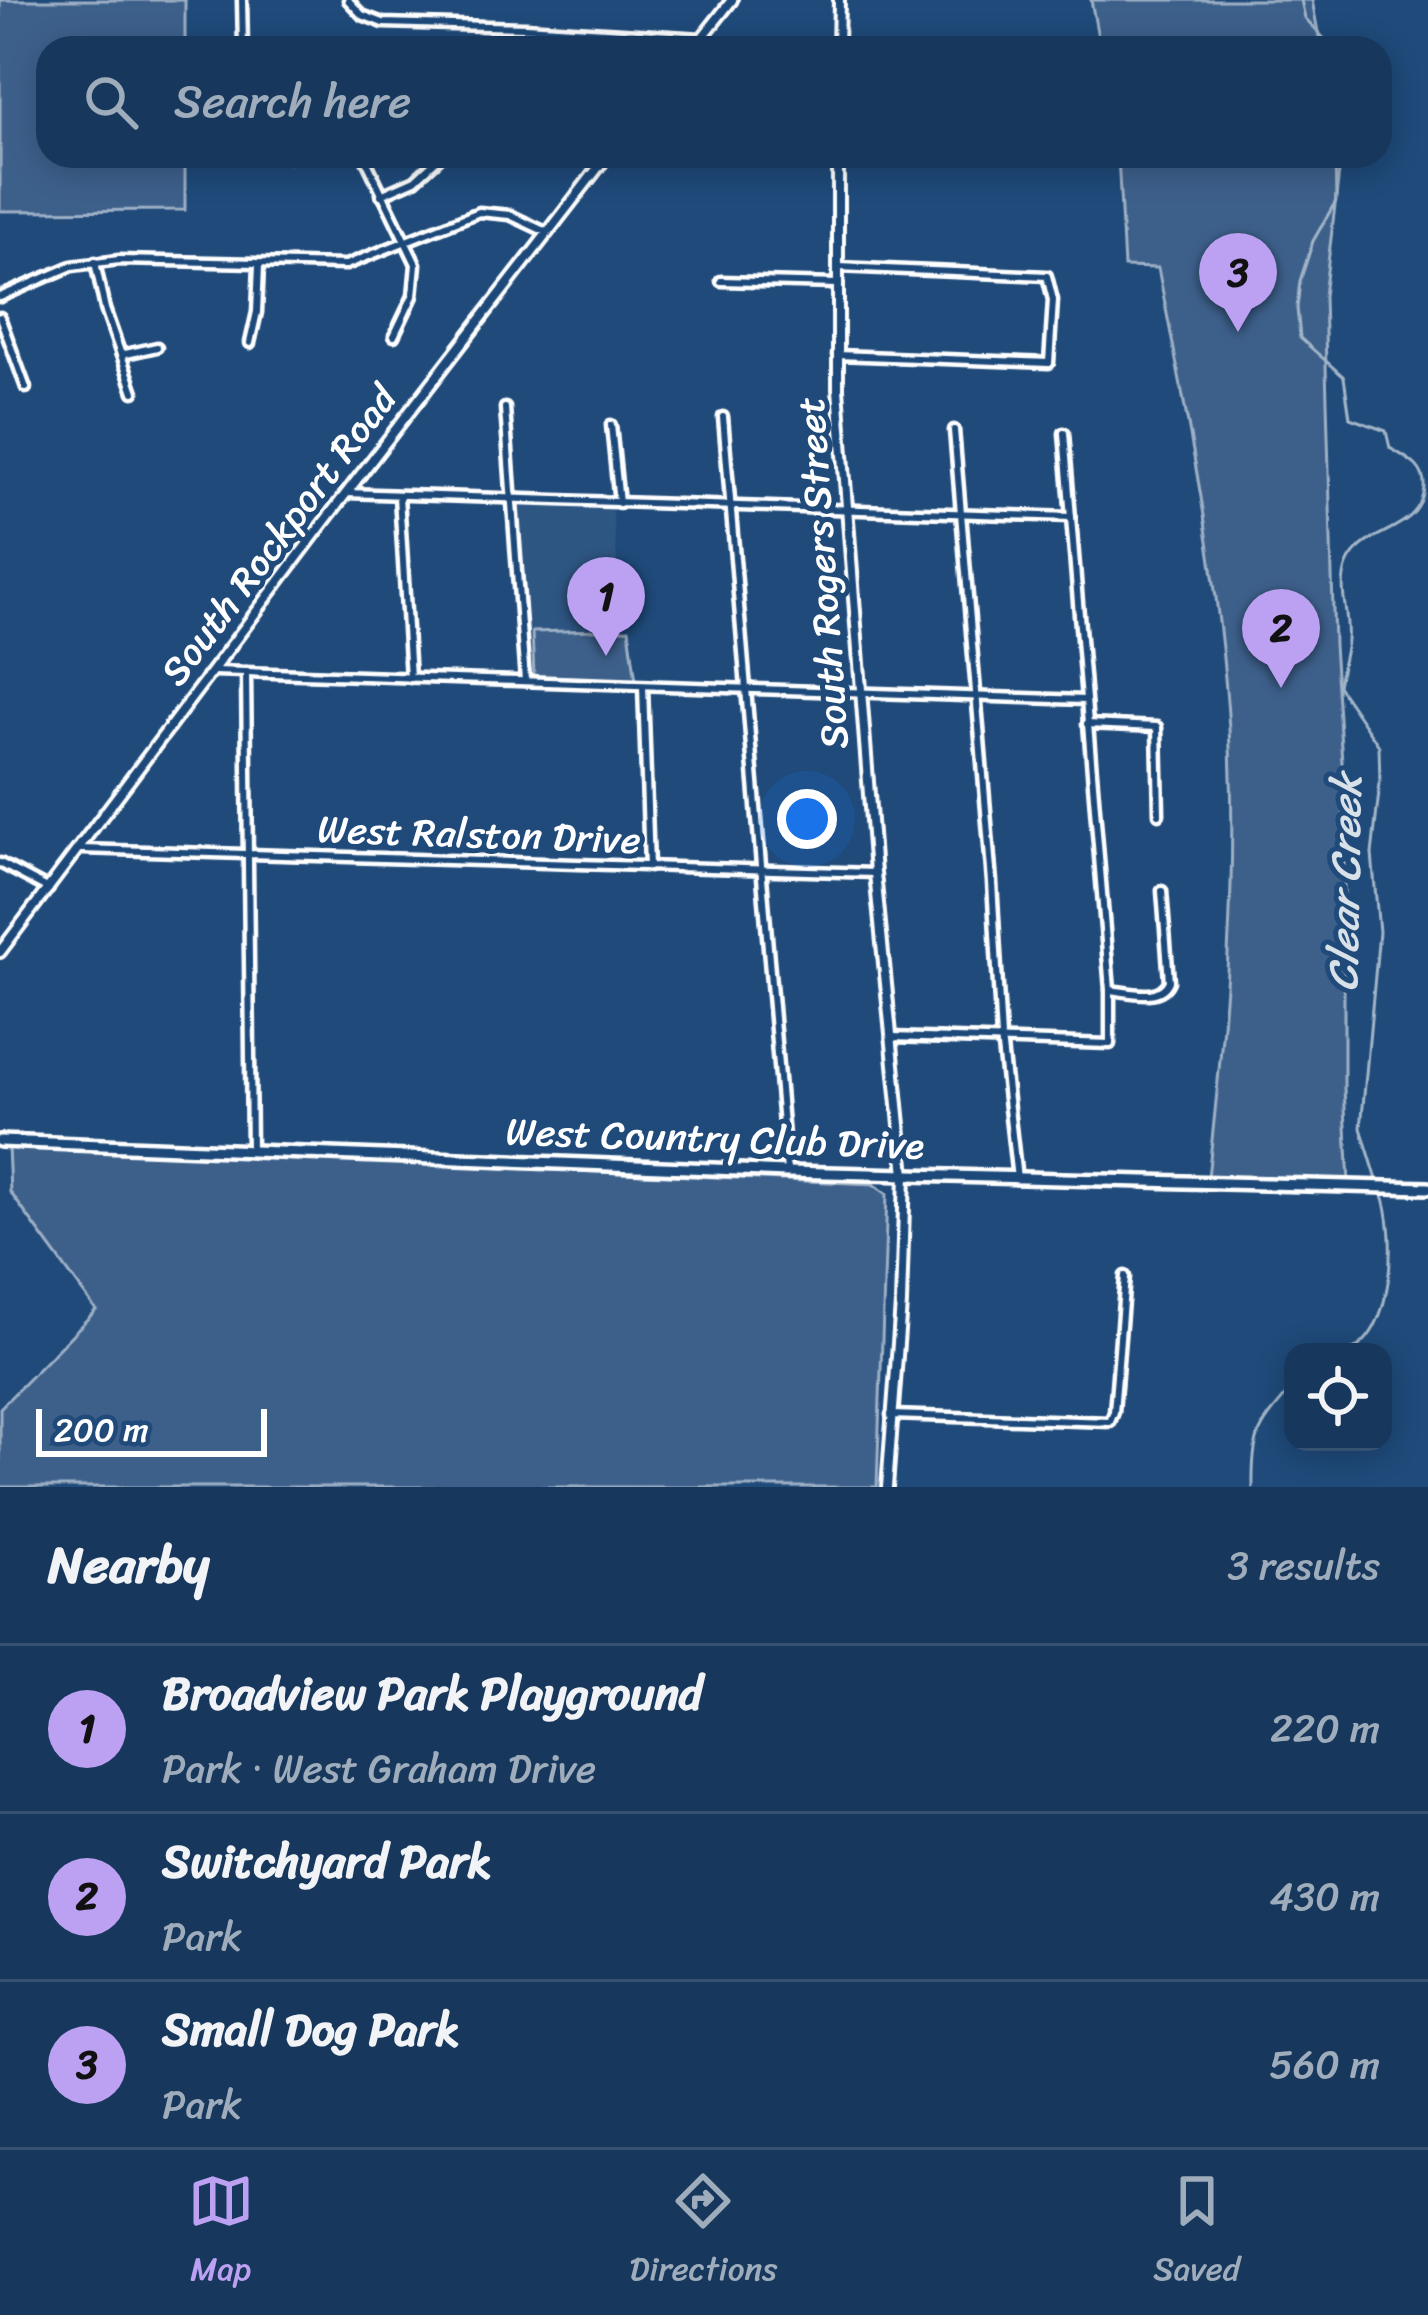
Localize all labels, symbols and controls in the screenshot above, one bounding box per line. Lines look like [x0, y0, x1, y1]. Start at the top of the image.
search box [36, 36, 1392, 168]
text: Search here [174, 62, 411, 142]
icon: search [78, 69, 144, 135]
pin: 3 [1199, 233, 1277, 332]
street label: South Rockport Road [141, 367, 416, 701]
street label: South Rogers Street [775, 395, 869, 751]
pin: 1 [567, 557, 645, 656]
pin: 2 [1242, 589, 1320, 688]
water label: Clear Creek [1306, 769, 1384, 992]
your location [777, 789, 837, 849]
street label: West Ralston Drive [316, 794, 642, 874]
street label: West Country Club Drive [504, 1096, 926, 1180]
map controls [1284, 1343, 1392, 1451]
button: locate [1284, 1343, 1392, 1451]
text: 200 m [54, 1401, 149, 1459]
scale bar [36, 1403, 267, 1456]
text: Nearby [48, 1520, 209, 1610]
text: 3 results [1227, 1531, 1380, 1600]
text: Broadview Park Playground [162, 1654, 703, 1734]
text: 1 [79, 1694, 95, 1763]
text: 220 m [1270, 1694, 1380, 1763]
text: Park · West Graham Drive [162, 1734, 596, 1803]
text: Switchyard Park [162, 1822, 492, 1902]
text: 2 [76, 1862, 98, 1931]
text: 430 m [1269, 1862, 1380, 1931]
text: Park [162, 1902, 242, 1971]
text: Small Dog Park [162, 1990, 460, 2070]
text: 3 [76, 2030, 98, 2099]
text: 560 m [1269, 2030, 1380, 2099]
text: Park [162, 2070, 242, 2139]
tab: Map [188, 2168, 254, 2298]
tab: Directions [630, 2168, 777, 2298]
tab: Saved [1153, 2168, 1240, 2298]

